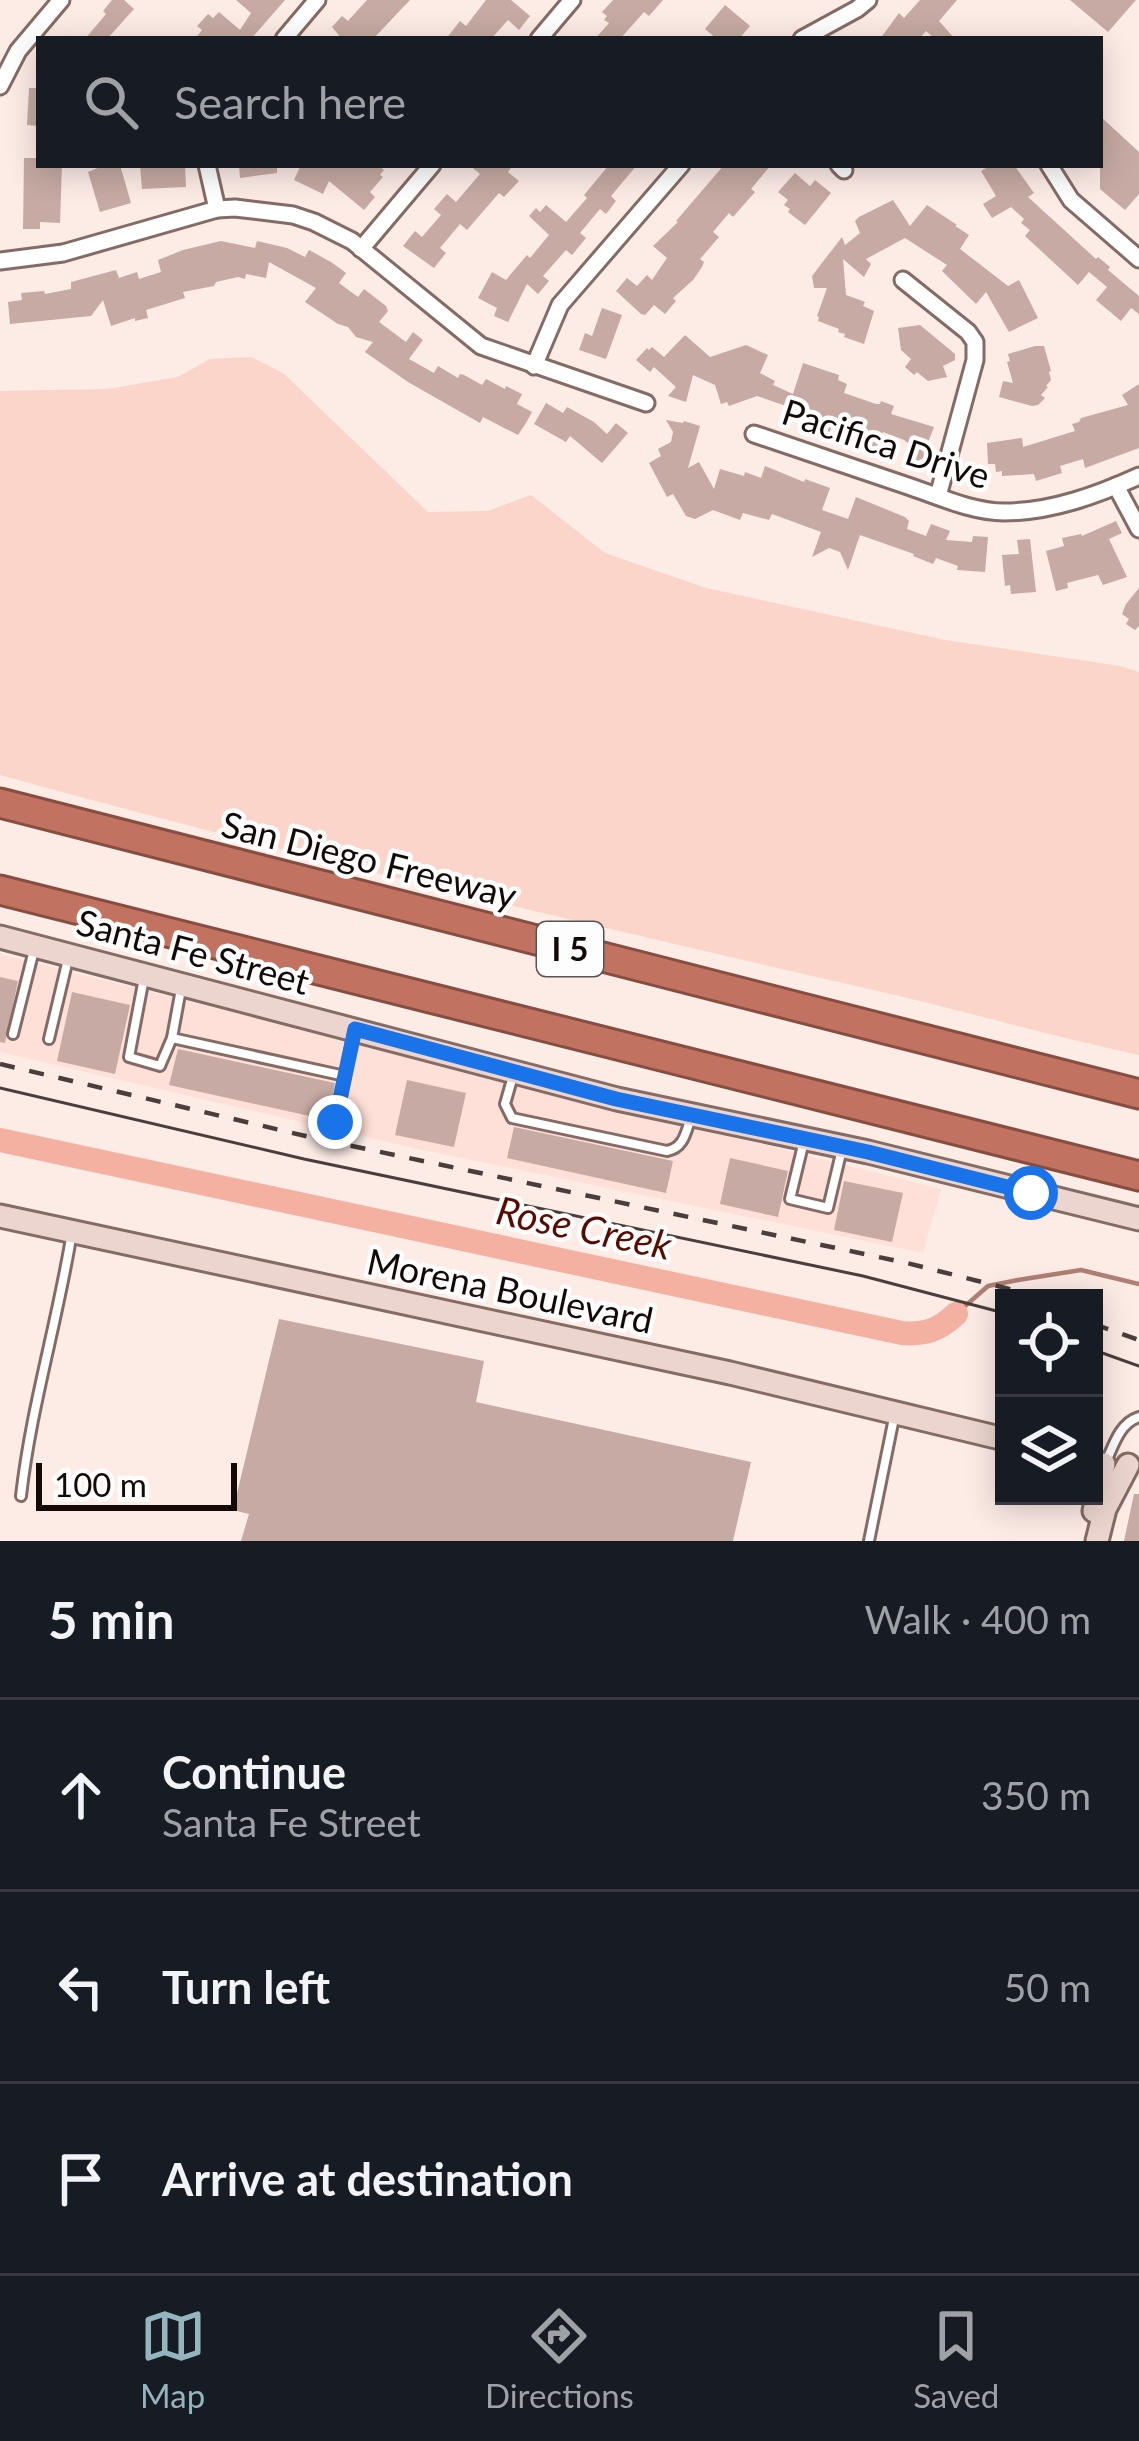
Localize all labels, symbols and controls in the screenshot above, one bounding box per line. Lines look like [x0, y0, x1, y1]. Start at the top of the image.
search box [36, 36, 1103, 168]
icon: search [78, 69, 144, 135]
text: Search here [174, 75, 406, 129]
street label: Pacifica Drive [777, 389, 996, 497]
street label: San Diego Freeway [217, 801, 522, 917]
street label: Santa Fe Street [72, 899, 314, 1003]
road number: I 5 [537, 922, 603, 976]
route end [308, 1095, 362, 1149]
route start [1004, 1166, 1058, 1220]
water label: Rose Creek [493, 1186, 676, 1268]
street label: Morena Boulevard [363, 1238, 657, 1342]
map controls [995, 1289, 1103, 1505]
button: locate [995, 1289, 1103, 1397]
button: layers [995, 1397, 1103, 1505]
scale bar [36, 1457, 237, 1510]
text: 100 m [54, 1464, 147, 1504]
text: 5 min [48, 1589, 174, 1650]
text: Walk · 400 m [864, 1596, 1091, 1642]
text: Continue [162, 1745, 346, 1799]
icon: ahead [48, 1762, 114, 1828]
text: 350 m [981, 1772, 1091, 1818]
text: Santa Fe Street [162, 1799, 421, 1845]
icon: left [48, 1954, 114, 2020]
text: Turn left [162, 1960, 330, 2014]
text: 50 m [1004, 1964, 1091, 2010]
icon: arrive [48, 2146, 114, 2212]
text: Arrive at destination [162, 2152, 573, 2206]
tab: Map [140, 2303, 206, 2415]
tab: Directions [485, 2303, 634, 2415]
tab: Saved [913, 2303, 999, 2415]

